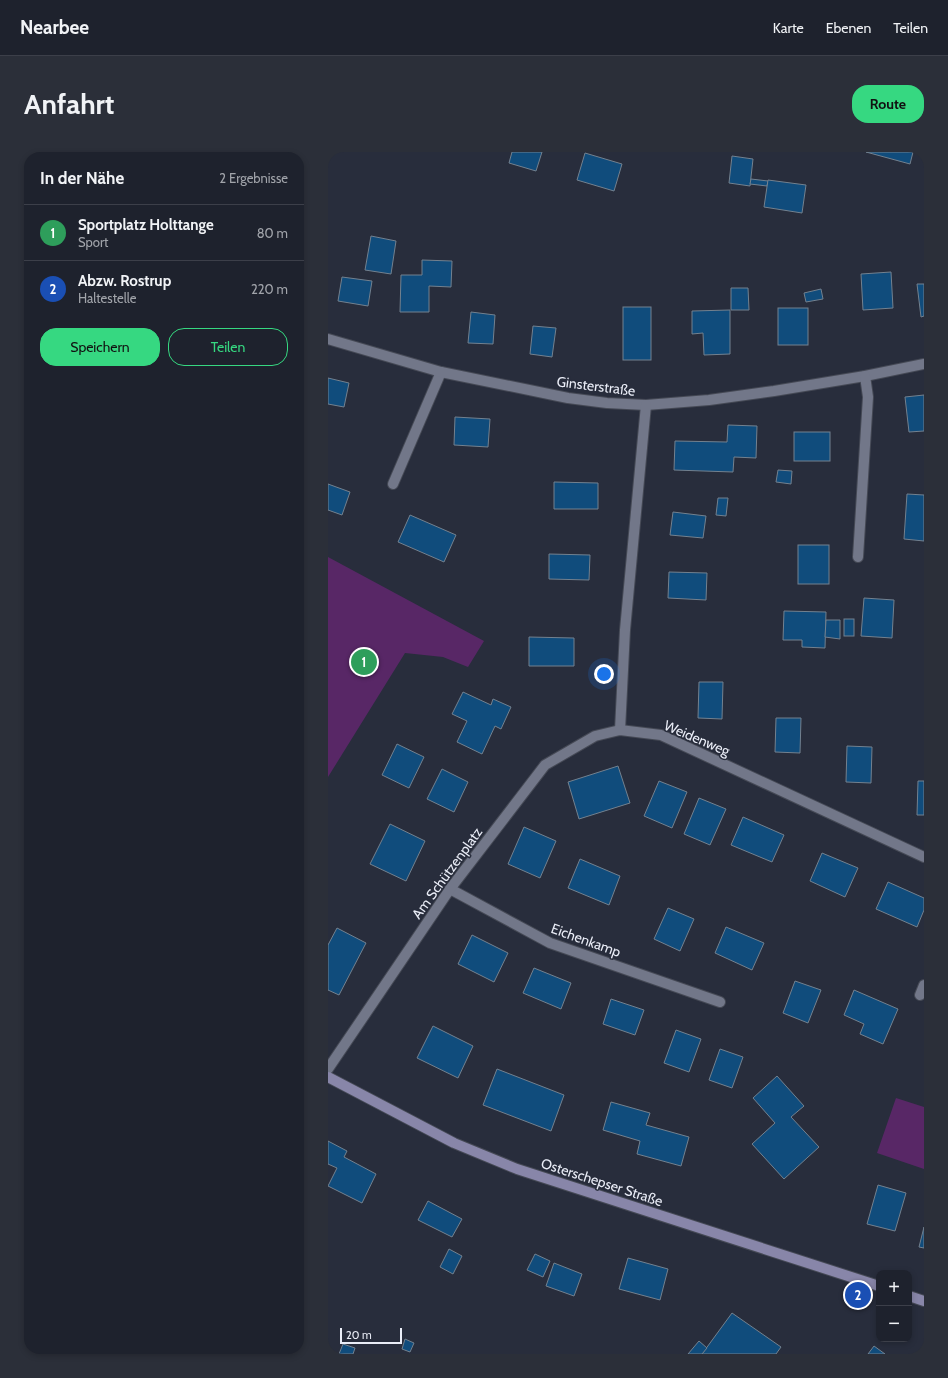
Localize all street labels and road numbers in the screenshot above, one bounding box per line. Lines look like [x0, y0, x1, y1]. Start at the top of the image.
street label: Ginsterstraße [556, 372, 636, 400]
street label: Weidenweg [661, 716, 734, 760]
street label: Am Schützenplatz [408, 823, 486, 922]
street label: Eichenkamp [549, 919, 624, 961]
street label: Osterschepser Straße [539, 1154, 665, 1210]

